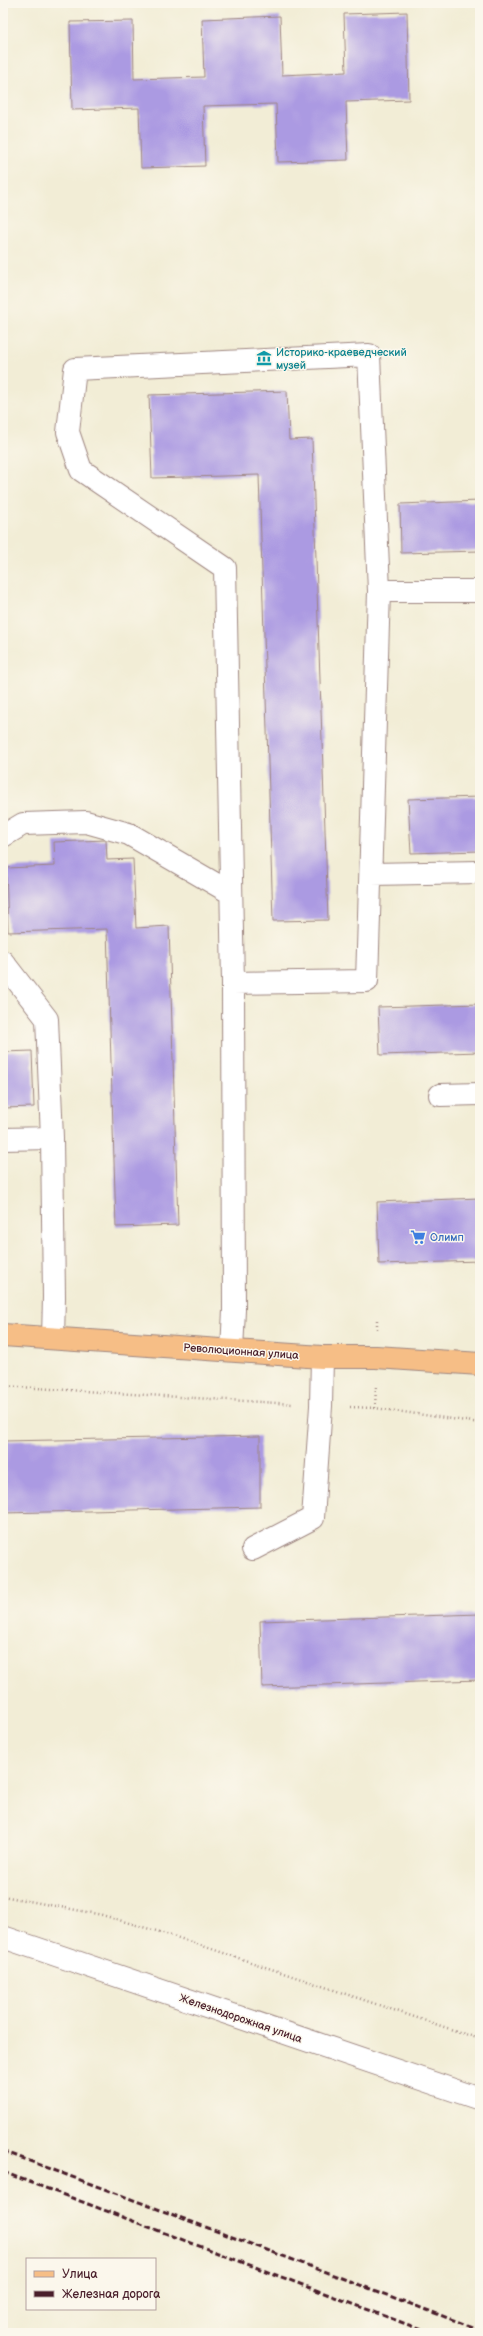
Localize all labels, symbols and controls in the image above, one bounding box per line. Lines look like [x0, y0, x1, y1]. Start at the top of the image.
place label: Историко-краеведческий музей [276, 346, 407, 372]
museum icon: Историко-краеведческий музей [255, 349, 273, 367]
supermarket icon: Олимп [409, 1228, 427, 1246]
place label: Олимп [430, 1231, 464, 1244]
street label: Революционная улица [183, 1341, 300, 1362]
street label: Железнодорожная улица [178, 1991, 304, 2046]
legend [26, 2258, 156, 2310]
text: Улица [62, 2267, 98, 2282]
text: Железная дорога [62, 2287, 160, 2302]

